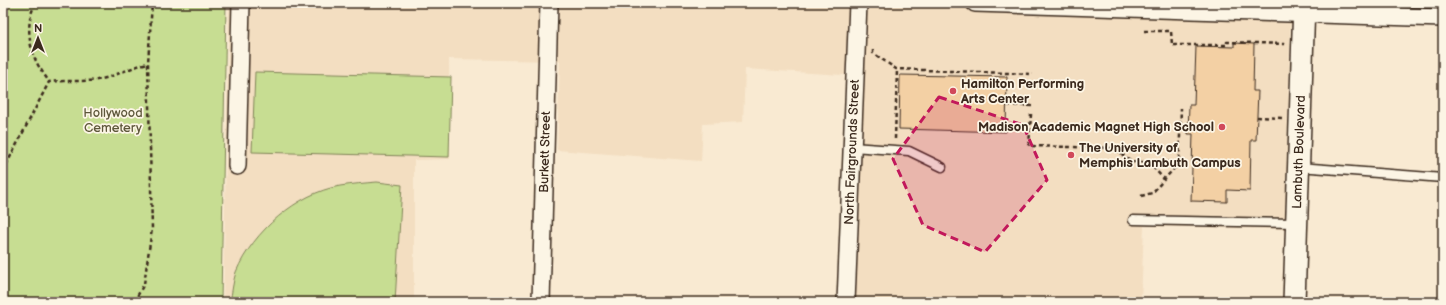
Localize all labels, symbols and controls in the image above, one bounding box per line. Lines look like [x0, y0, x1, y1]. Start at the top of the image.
north arrow [18, 18, 58, 58]
text: N [34, 22, 42, 35]
place label: Hamilton Performing Arts Center [960, 76, 1084, 107]
street label: North Fairgrounds Street [841, 79, 863, 225]
marker: Hamilton Performing Arts Center [948, 86, 958, 96]
street label: Lambuth Boulevard [1289, 95, 1309, 209]
park label: Hollywood Cemetery [83, 105, 143, 136]
street label: Burkett Street [536, 111, 554, 193]
place label: Madison Academic Magnet High School [978, 119, 1214, 135]
marker: Madison Academic Magnet High School [1217, 122, 1227, 132]
place label: The University of Memphis Lambuth Campus [1079, 140, 1241, 171]
marker: The University of Memphis Lambuth Campus [1066, 150, 1076, 160]

